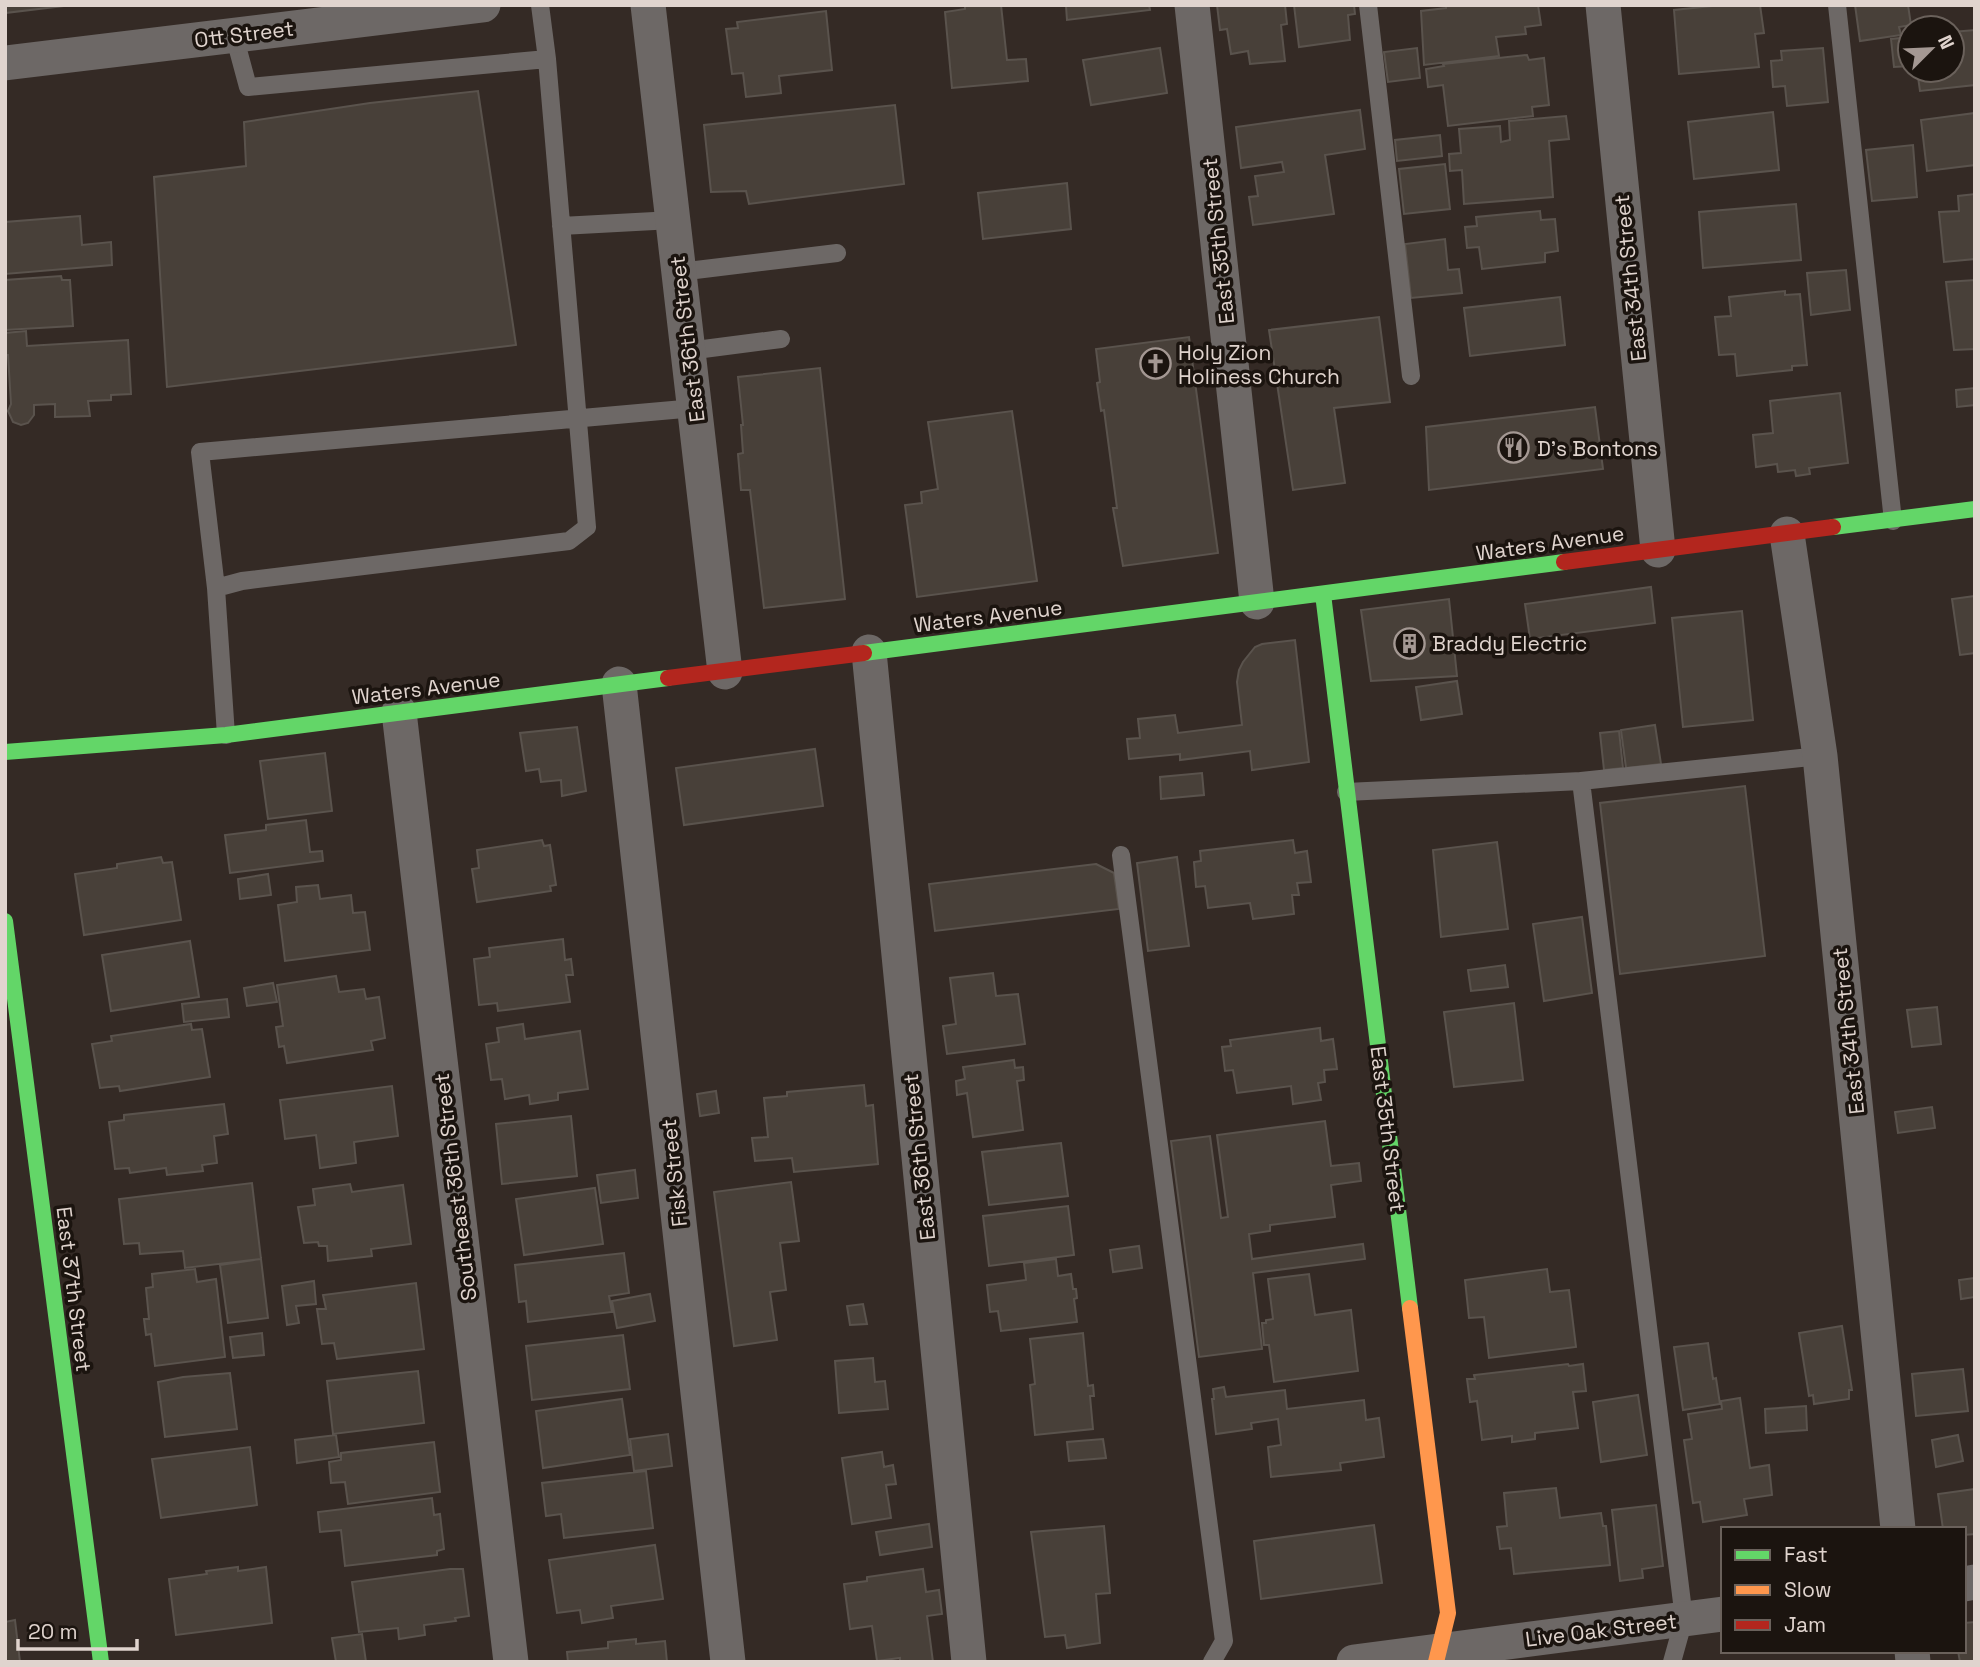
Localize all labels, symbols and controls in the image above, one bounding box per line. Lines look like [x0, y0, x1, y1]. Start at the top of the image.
north arrow [1896, 14, 1966, 84]
street label: Ott Street [193, 15, 295, 53]
text: N [1932, 31, 1960, 53]
street label: East 35th Street [1196, 157, 1240, 325]
street label: East 34th Street [1608, 193, 1652, 363]
street label: East 36th Street [663, 254, 711, 424]
place label: Holy Zion Holiness Church [1178, 339, 1340, 390]
church icon: Holy Zion Holiness Church [1138, 347, 1172, 381]
restaurant icon: D's Bontons [1497, 431, 1531, 465]
place label: D's Bontons [1537, 435, 1658, 462]
street label: Waters Avenue [1474, 519, 1626, 567]
street label: Waters Avenue [912, 594, 1064, 638]
building icon: Braddy Electric [1392, 626, 1426, 660]
place label: Braddy Electric [1432, 630, 1587, 657]
street label: Waters Avenue [350, 666, 502, 710]
street label: East 34th Street [1826, 946, 1870, 1116]
street label: East 35th Street [1364, 1044, 1412, 1214]
street label: Southeast 36th Street [428, 1072, 482, 1302]
street label: East 36th Street [897, 1072, 941, 1242]
street label: Fisk Street [655, 1118, 693, 1228]
street label: East 37th Street [50, 1205, 98, 1373]
legend [1721, 1527, 1966, 1653]
text: Fast [1784, 1541, 1828, 1568]
text: Slow [1784, 1576, 1832, 1603]
street label: Live Oak Street [1524, 1607, 1678, 1653]
scale bar [18, 1608, 136, 1652]
text: Jam [1784, 1611, 1826, 1638]
text: 20 m [28, 1618, 78, 1645]

